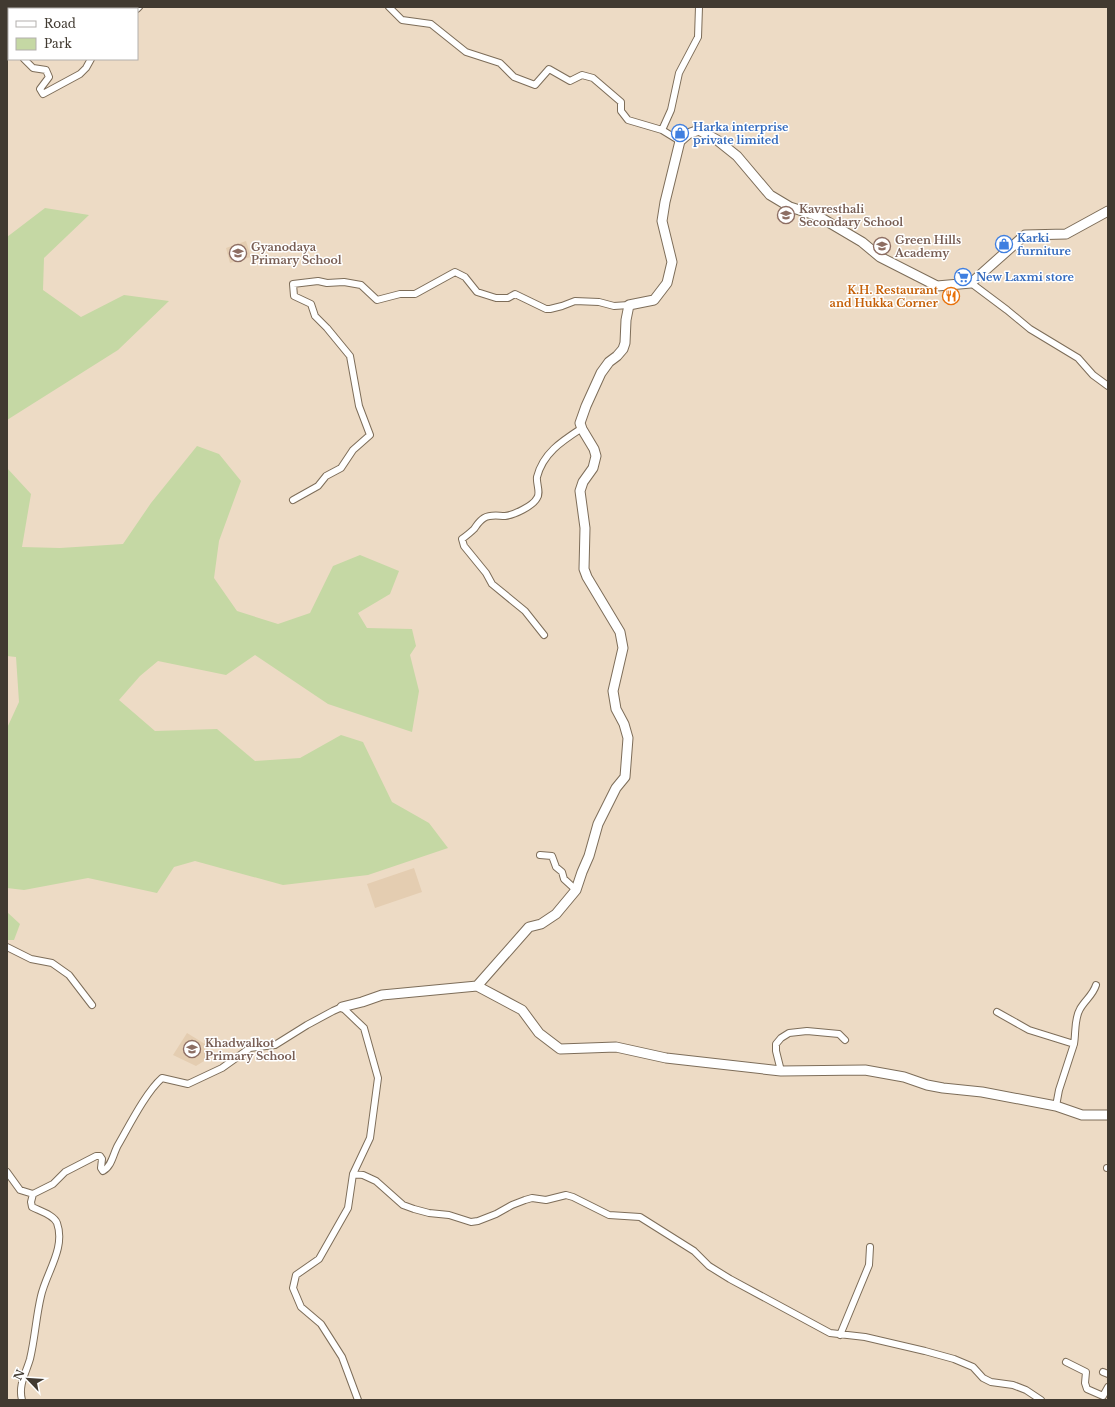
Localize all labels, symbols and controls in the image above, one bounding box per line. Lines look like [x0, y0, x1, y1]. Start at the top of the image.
legend [8, 8, 138, 60]
text: Road [44, 16, 76, 31]
text: Park [44, 36, 72, 51]
place label: Harka interprise private limited [693, 120, 789, 147]
shop icon: Harka interprise private limited [670, 123, 690, 143]
place label: Kavresthali Secondary School [799, 202, 903, 229]
school or university icon: Kavresthali Secondary School [776, 205, 796, 225]
place label: Karki furniture [1017, 231, 1072, 258]
place label: Green Hills Academy [894, 233, 961, 260]
shop icon: Karki furniture [994, 234, 1014, 254]
school or university icon: Green Hills Academy [872, 236, 892, 256]
place label: Gyanodaya Primary School [251, 240, 342, 267]
school or university icon: Gyanodaya Primary School [228, 243, 248, 263]
supermarket icon: New Laxmi store [953, 267, 973, 287]
place label: New Laxmi store [976, 270, 1075, 284]
place label: K.H. Restaurant and Hukka Corner [830, 283, 939, 310]
restaurant icon: K.H. Restaurant and Hukka Corner [941, 286, 961, 306]
place label: Khadwalkot Primary School [205, 1036, 296, 1063]
school or university icon: Khadwalkot Primary School [182, 1039, 202, 1059]
north arrow [8, 1359, 48, 1399]
text: N [10, 1367, 28, 1382]

